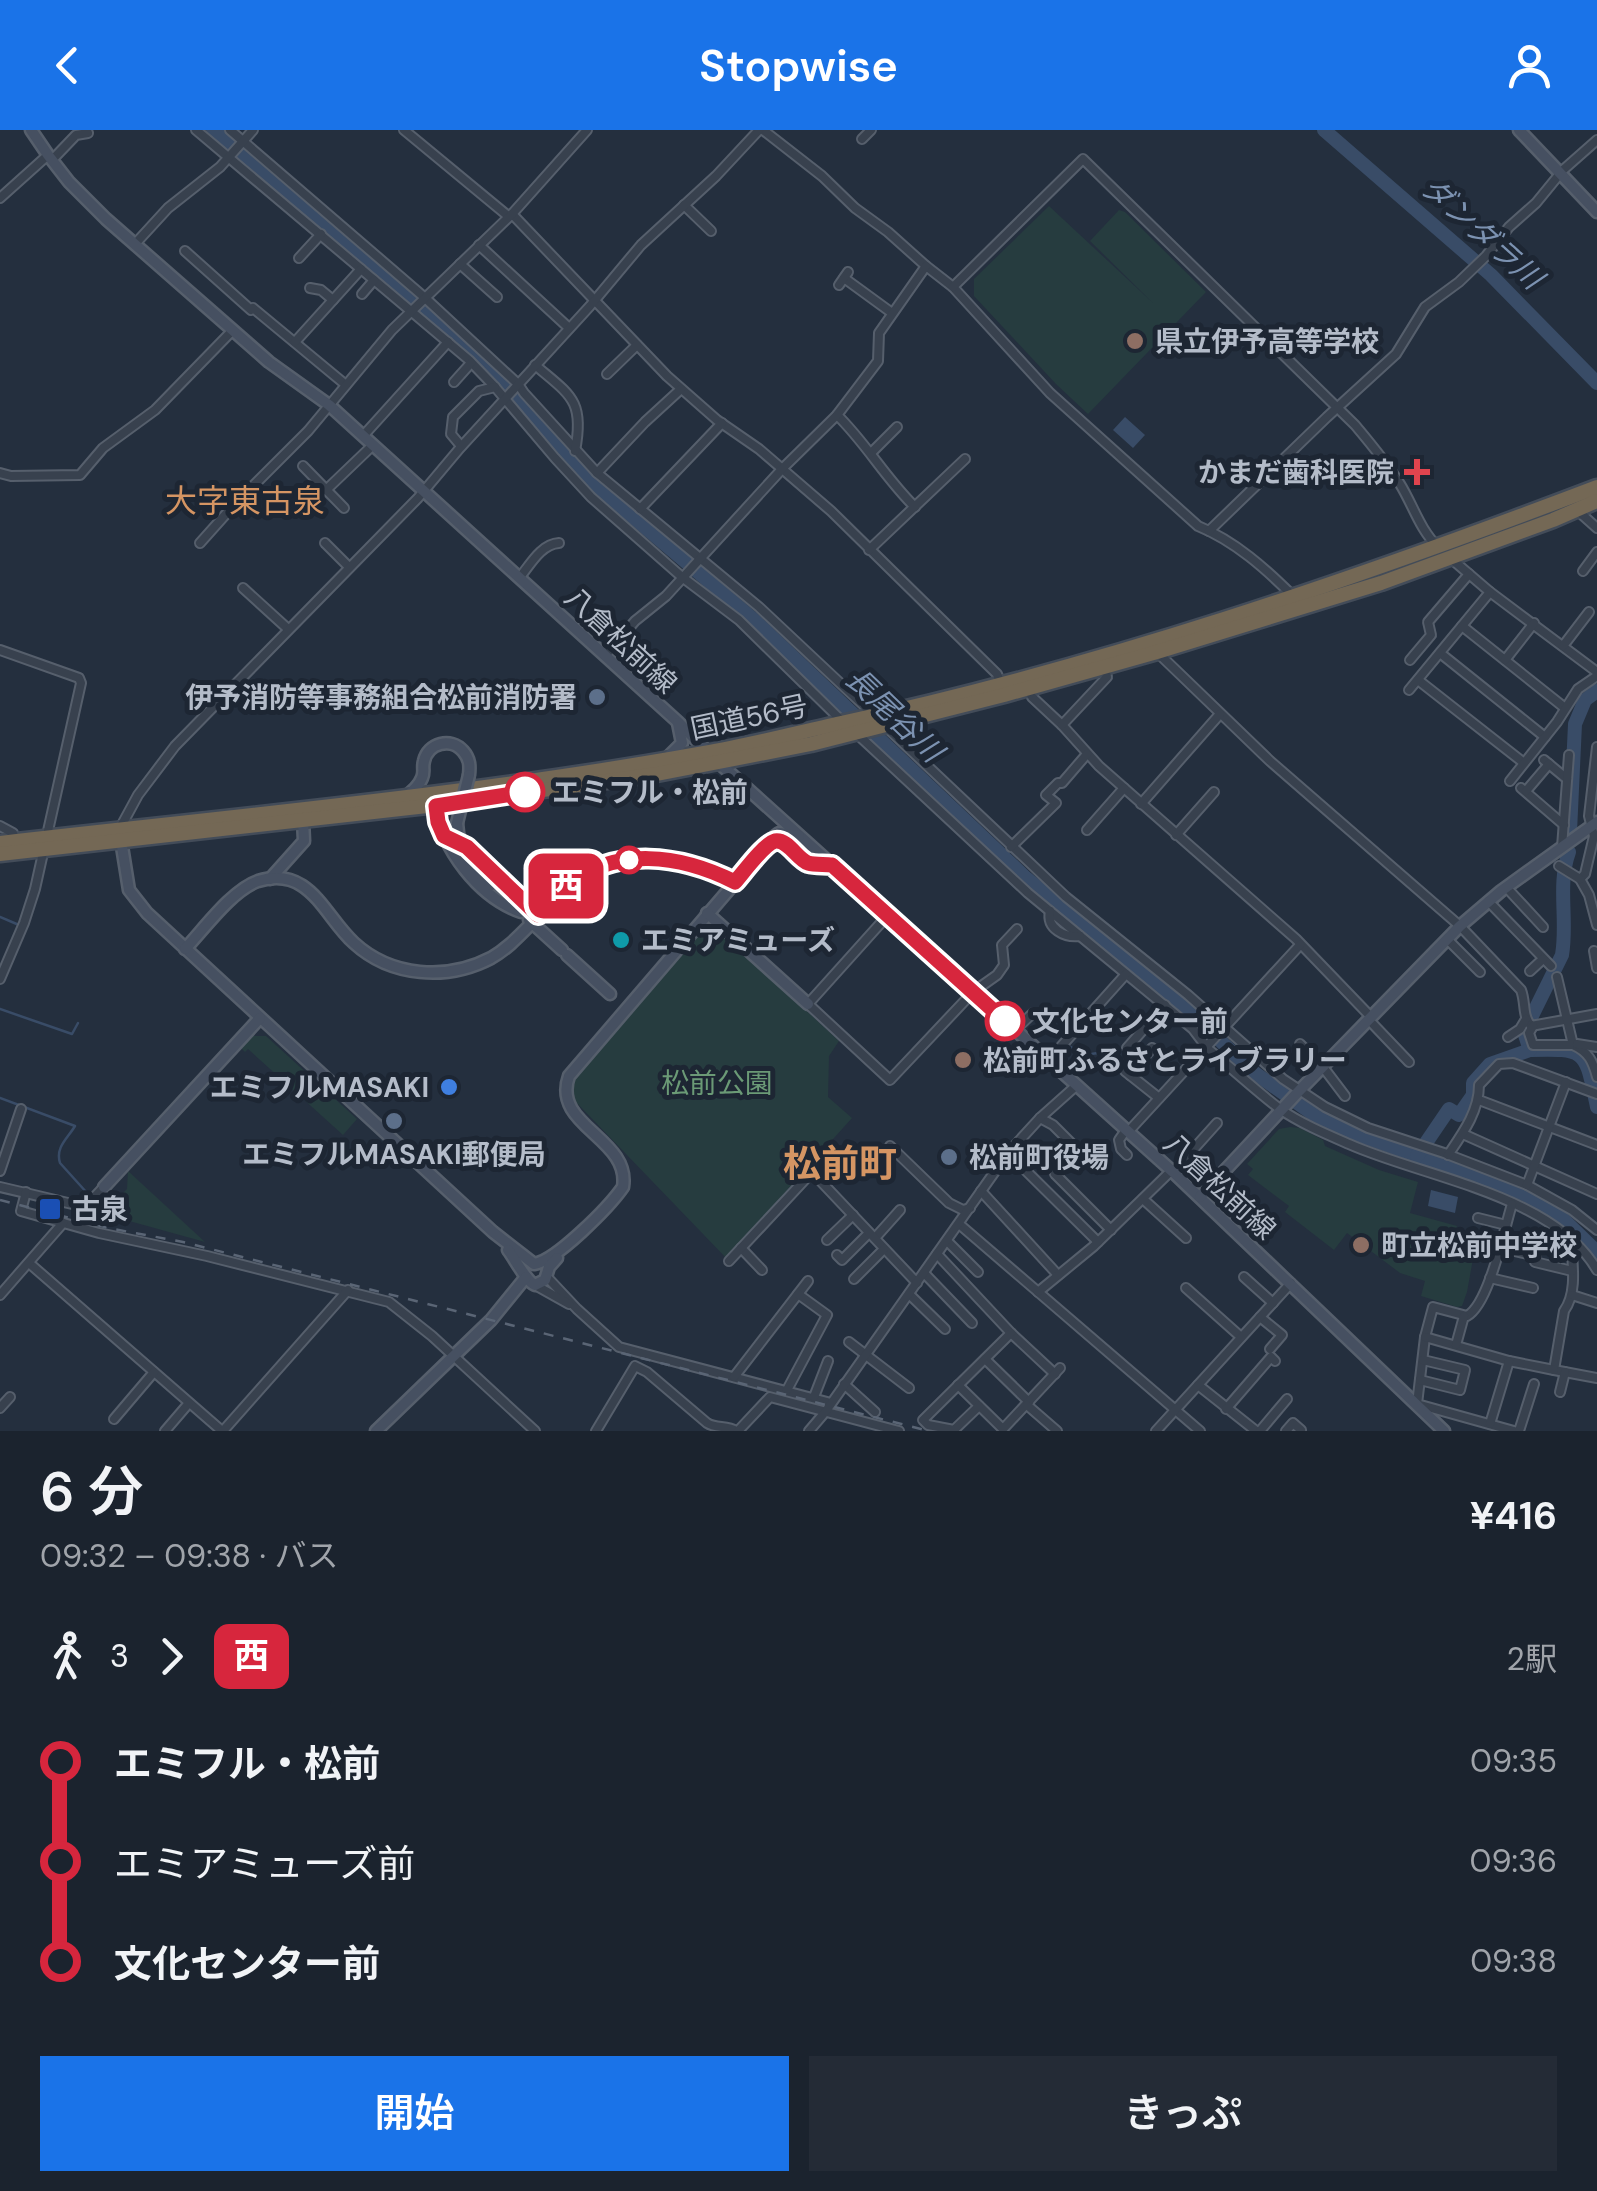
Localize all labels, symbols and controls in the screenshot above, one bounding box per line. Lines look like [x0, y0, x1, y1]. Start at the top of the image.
text: Stopwise [699, 36, 898, 95]
icon: back [40, 38, 95, 93]
icon: person [1502, 38, 1557, 93]
water label: ダンダラ川 [1414, 168, 1553, 299]
place label: 県立伊予高等学校 [1155, 323, 1379, 360]
marker: 県立伊予高等学校 [1124, 330, 1146, 352]
place label: かまだ歯科医院 [1198, 454, 1394, 491]
marker: かまだ歯科医院 [1404, 459, 1430, 485]
district label: 大字東古泉 [165, 480, 325, 522]
street label: 八倉松前線 [557, 579, 684, 702]
water label: 長尾谷川 [838, 659, 953, 772]
place label: 伊予消防等事務組合松前消防署 [185, 679, 577, 716]
marker: 伊予消防等事務組合松前消防署 [586, 686, 608, 708]
street label: 国道56号 [687, 687, 811, 748]
marker: エミフル・松前 [506, 773, 544, 811]
place label: エミフル・松前 [552, 774, 748, 811]
unlabelled marker [616, 847, 642, 873]
line badge: 西 [534, 854, 598, 918]
text: 西 [548, 863, 584, 909]
place label: エミアミューズ [641, 922, 835, 959]
marker: エミアミューズ [610, 929, 632, 951]
marker: 文化センター前 [986, 1002, 1024, 1040]
place label: 文化センター前 [1032, 1003, 1228, 1040]
place label: 松前町ふるさとライブラリー [983, 1042, 1347, 1079]
marker: 松前町ふるさとライブラリー [952, 1049, 974, 1071]
park label: 松前公園 [661, 1065, 773, 1102]
place label: エミフルMASAKI [210, 1069, 429, 1106]
marker: エミフルMASAKI [438, 1076, 460, 1098]
marker: エミフルMASAKI郵便局 [383, 1110, 405, 1132]
street label: 八倉松前線 [1156, 1125, 1283, 1248]
place label: エミフルMASAKI郵便局 [242, 1136, 546, 1173]
district label: 松前町 [783, 1139, 897, 1189]
place label: 松前町役場 [969, 1139, 1109, 1176]
marker: 松前町役場 [938, 1146, 960, 1168]
place label: 古泉 [72, 1191, 128, 1228]
marker: 古泉 [37, 1196, 63, 1222]
place label: 町立松前中学校 [1381, 1227, 1577, 1264]
marker: 町立松前中学校 [1350, 1234, 1372, 1256]
text: 6 分 [40, 1456, 143, 1528]
text: ¥416 [1470, 1491, 1557, 1541]
text: 09:32 – 09:38 · バス [40, 1535, 338, 1577]
icon: walk [40, 1629, 95, 1684]
icon: forward [144, 1629, 199, 1684]
text: 西 [234, 1633, 269, 1679]
text: 3 [110, 1635, 129, 1677]
text: 2駅 [1507, 1638, 1557, 1680]
text: エミフル・松前 [114, 1739, 380, 1789]
text: 09:35 [1470, 1740, 1557, 1782]
text: エミアミューズ前 [114, 1839, 415, 1889]
text: 09:36 [1470, 1840, 1557, 1882]
text: 文化センター前 [114, 1939, 380, 1989]
text: 09:38 [1470, 1940, 1557, 1982]
button: 開始 [40, 2056, 789, 2171]
button: きっぷ [809, 2056, 1557, 2171]

